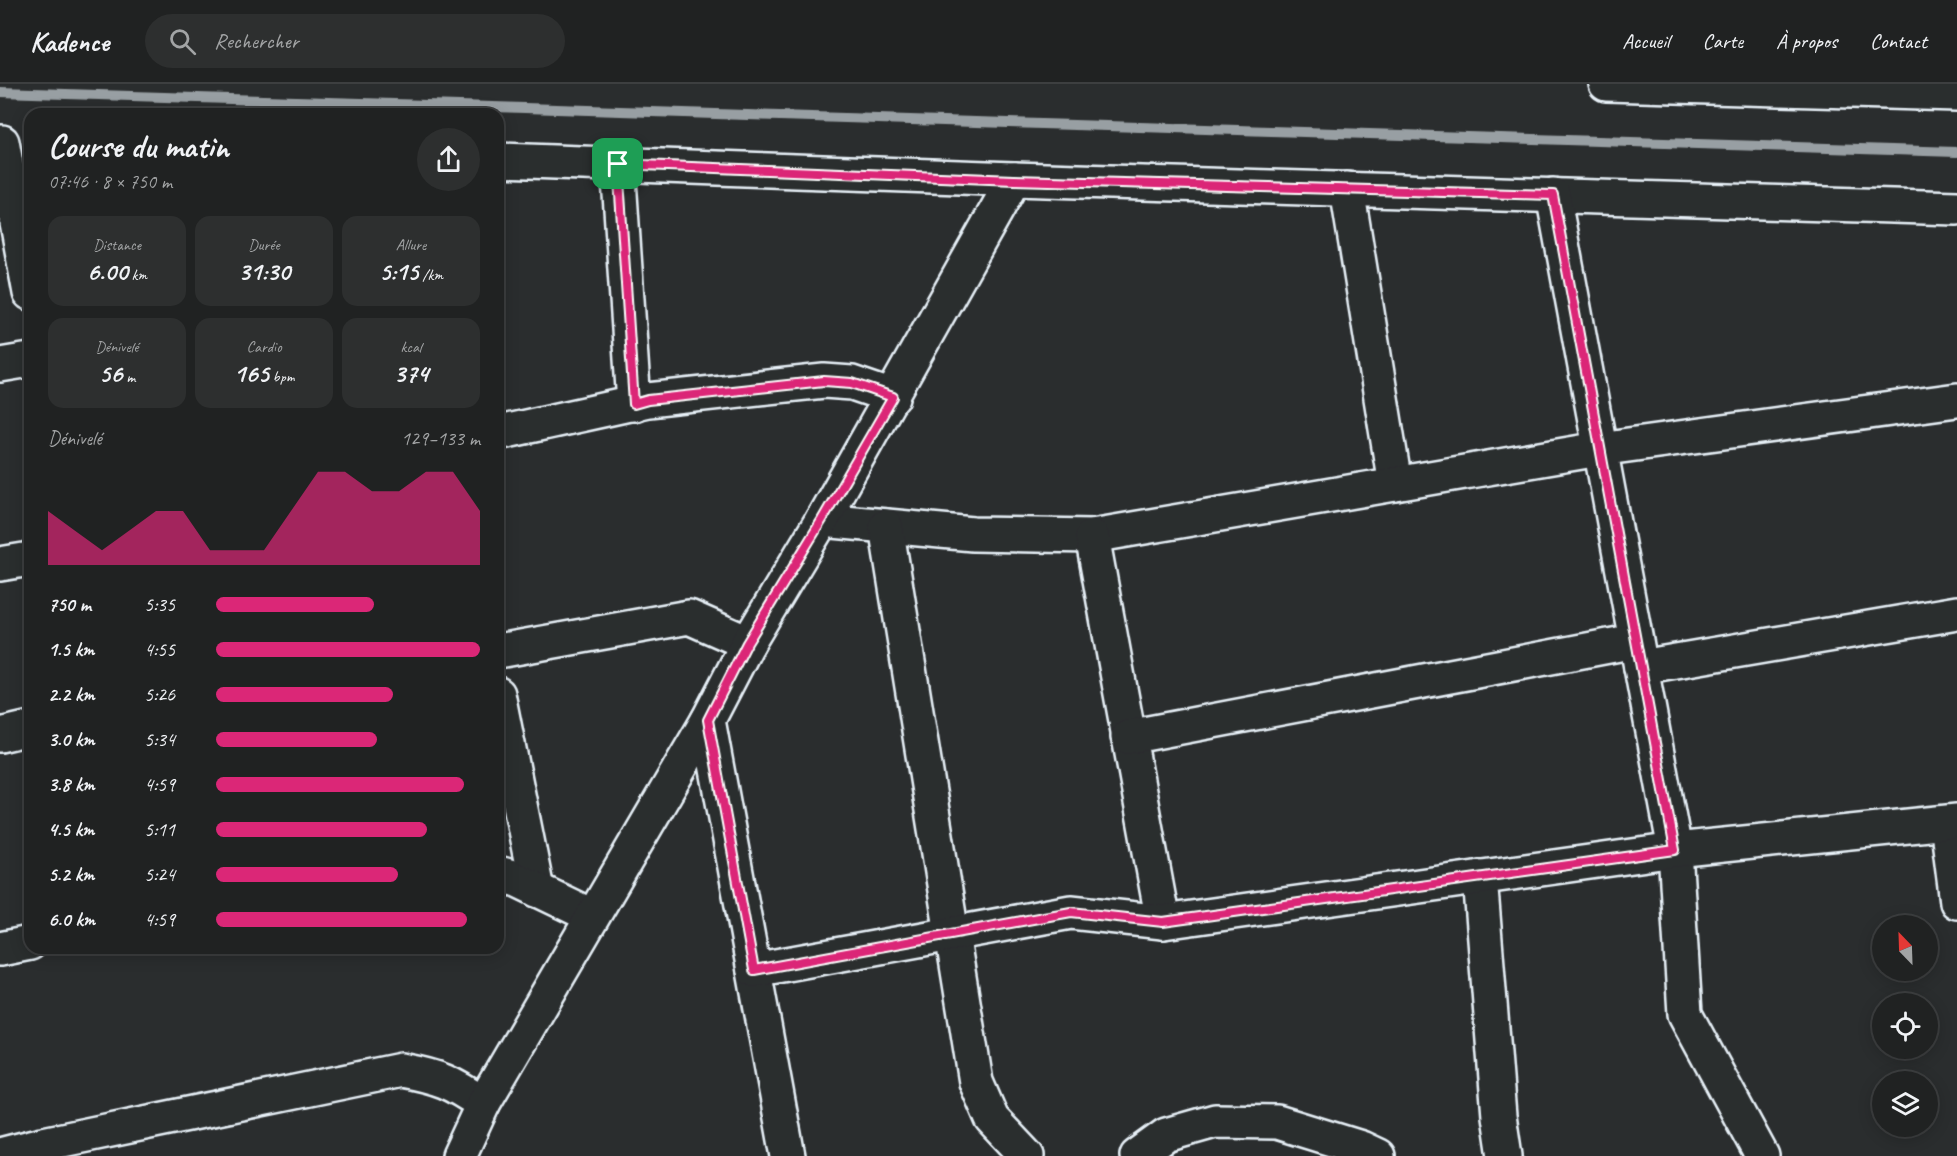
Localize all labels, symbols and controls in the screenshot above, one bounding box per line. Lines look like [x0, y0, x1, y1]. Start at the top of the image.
search box [145, 14, 565, 68]
text: Kadence [30, 24, 109, 59]
icon: search [166, 25, 199, 58]
text: Rechercher [214, 27, 299, 55]
text: Accueil [1622, 28, 1670, 54]
text: Carte [1703, 28, 1743, 54]
text: À propos [1776, 28, 1837, 54]
text: Contact [1870, 28, 1927, 54]
text: Course du matin [48, 125, 229, 167]
button: share [417, 128, 480, 191]
pin [592, 138, 643, 189]
icon: arrive [601, 147, 634, 180]
text: 07:46 · 8 × 750 m [48, 169, 172, 194]
text: Distance [93, 235, 141, 255]
text: Durée [248, 235, 280, 255]
text: Allure [396, 235, 426, 255]
text: 6.00 [87, 255, 128, 288]
text: 31:30 [238, 255, 290, 288]
text: 5:15 [379, 255, 418, 288]
text: km [128, 265, 147, 285]
text: /km [418, 265, 443, 285]
text: Dénivelé [95, 337, 139, 357]
text: Cardio [246, 337, 282, 357]
text: kcal [400, 337, 422, 357]
text: 56 [99, 357, 122, 390]
text: 165 [233, 357, 269, 390]
text: 374 [394, 357, 429, 390]
text: m [122, 367, 135, 387]
text: bpm [269, 367, 295, 387]
text: Dénivelé [48, 426, 102, 451]
text: 129–133 m [401, 426, 480, 451]
text: 750 m [48, 592, 91, 617]
text: 5:35 [144, 592, 175, 617]
text: 1.5 km [48, 637, 94, 662]
text: 4:55 [144, 637, 175, 662]
text: 2.2 km [48, 682, 95, 707]
text: 5:26 [144, 682, 175, 707]
text: 3.0 km [48, 727, 95, 752]
text: 5:34 [144, 727, 175, 752]
text: 3.8 km [48, 772, 95, 797]
text: 4:59 [144, 772, 175, 797]
text: 4.5 km [48, 817, 94, 842]
text: 5:11 [144, 817, 175, 842]
text: 5.2 km [48, 862, 94, 887]
text: 5:24 [144, 862, 175, 887]
text: 6.0 km [48, 907, 95, 932]
text: 4:59 [144, 907, 175, 932]
north arrow [1872, 915, 1938, 981]
map controls [1872, 915, 1938, 1137]
button: locate [1872, 993, 1938, 1059]
button: layers [1872, 1071, 1938, 1137]

